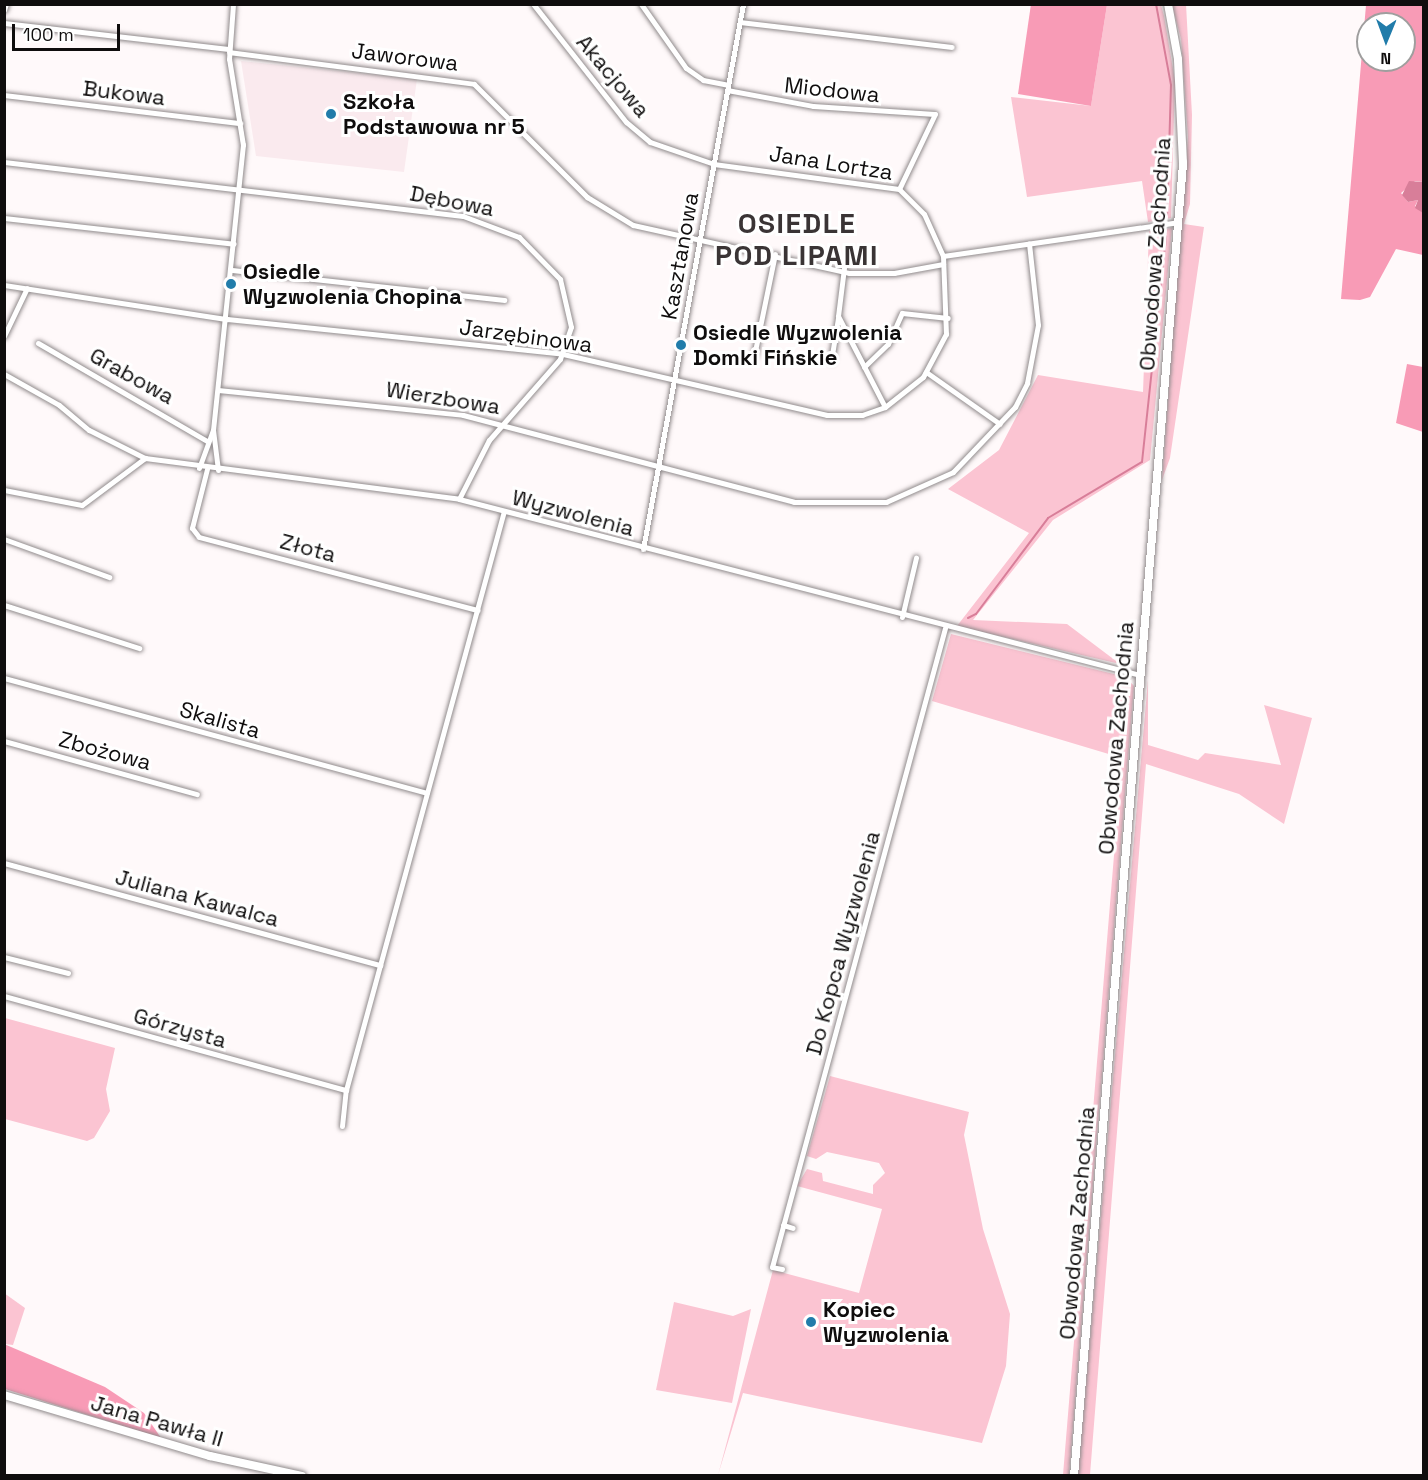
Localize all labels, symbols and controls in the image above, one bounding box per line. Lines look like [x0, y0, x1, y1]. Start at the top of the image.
scale bar [15, 12, 123, 50]
north arrow [1356, 12, 1416, 72]
text: 100 m [23, 23, 74, 46]
street label: Akacjowa [571, 29, 655, 123]
street label: Jaworowa [350, 37, 460, 77]
text: N [1380, 48, 1391, 69]
street label: Miodowa [783, 72, 881, 108]
street label: Bukowa [81, 75, 167, 111]
place label: Szkoła Podstawowa nr 5 [343, 88, 525, 140]
marker: Szkoła Podstawowa nr 5 [324, 107, 338, 121]
street label: Obwodowa Zachodnia [1134, 136, 1176, 372]
street label: Jana Lortza [767, 140, 895, 186]
street label: Dębowa [408, 180, 496, 222]
street label: Kasztanowa [656, 190, 704, 322]
district label: OSIEDLE POD LIPAMI [715, 206, 879, 272]
place label: Osiedle Wyzwolenia Chopina [243, 258, 462, 310]
marker: Osiedle Wyzwolenia Chopina [224, 277, 238, 291]
street label: Jarzębinowa [458, 314, 594, 358]
place label: Osiedle Wyzwolenia Domki Fińskie [693, 319, 902, 370]
marker: Osiedle Wyzwolenia Domki Fińskie [674, 338, 688, 352]
street label: Grabowa [85, 342, 179, 410]
street label: Wierzbowa [384, 376, 502, 420]
street label: Wyzwolenia [509, 484, 637, 542]
street label: Złota [277, 528, 339, 568]
street label: Obwodowa Zachodnia [1093, 620, 1139, 856]
street label: Skalista [177, 696, 263, 744]
street label: Zbożowa [56, 726, 154, 776]
street label: Do Kopca Wyzwolenia [800, 828, 886, 1058]
street label: Juliana Kawalca [112, 863, 282, 933]
street label: Górzysta [131, 1002, 229, 1054]
street label: Obwodowa Zachodnia [1054, 1105, 1100, 1341]
place label: Kopiec Wyzwolenia [823, 1296, 949, 1348]
marker: Kopiec Wyzwolenia [804, 1315, 818, 1329]
street label: Jana Pawła II [88, 1389, 226, 1453]

